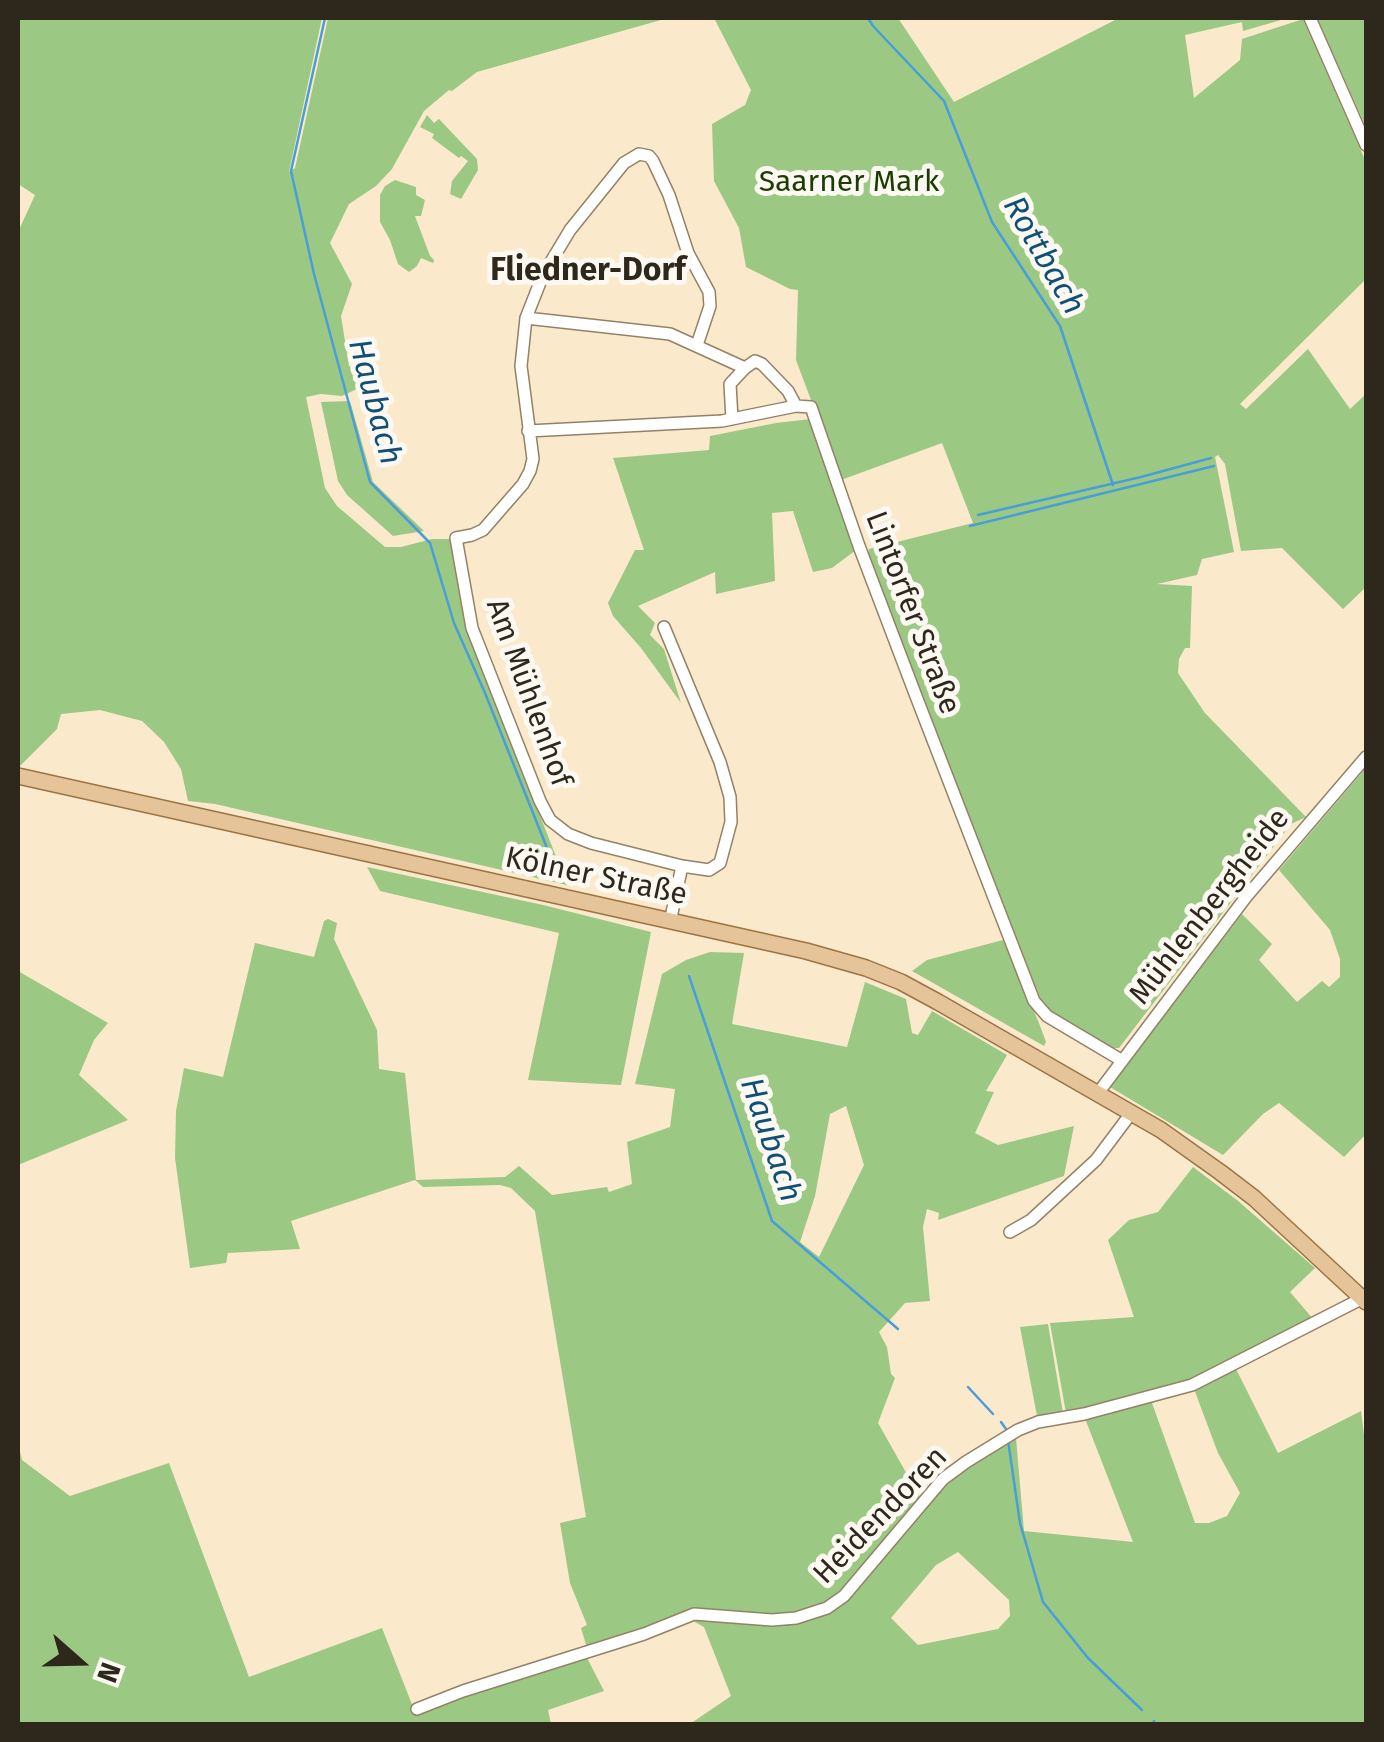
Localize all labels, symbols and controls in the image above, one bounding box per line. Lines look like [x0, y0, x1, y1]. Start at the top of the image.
park label: Saarner Mark [759, 165, 939, 201]
water label: Rottbach [994, 190, 1092, 322]
district label: Fliedner-Dorf [490, 252, 686, 290]
water label: Haubach [339, 335, 409, 469]
street label: Lintorfer Straße [857, 507, 967, 719]
street label: Am Mühlenhof [477, 594, 579, 792]
street label: Mühlenbergheide [1122, 802, 1298, 1012]
street label: Kölner Straße [502, 840, 690, 914]
water label: Haubach [731, 1073, 809, 1207]
street label: Heidendoren [807, 1440, 955, 1592]
north arrow [30, 1612, 130, 1712]
text: N [90, 1658, 127, 1687]

